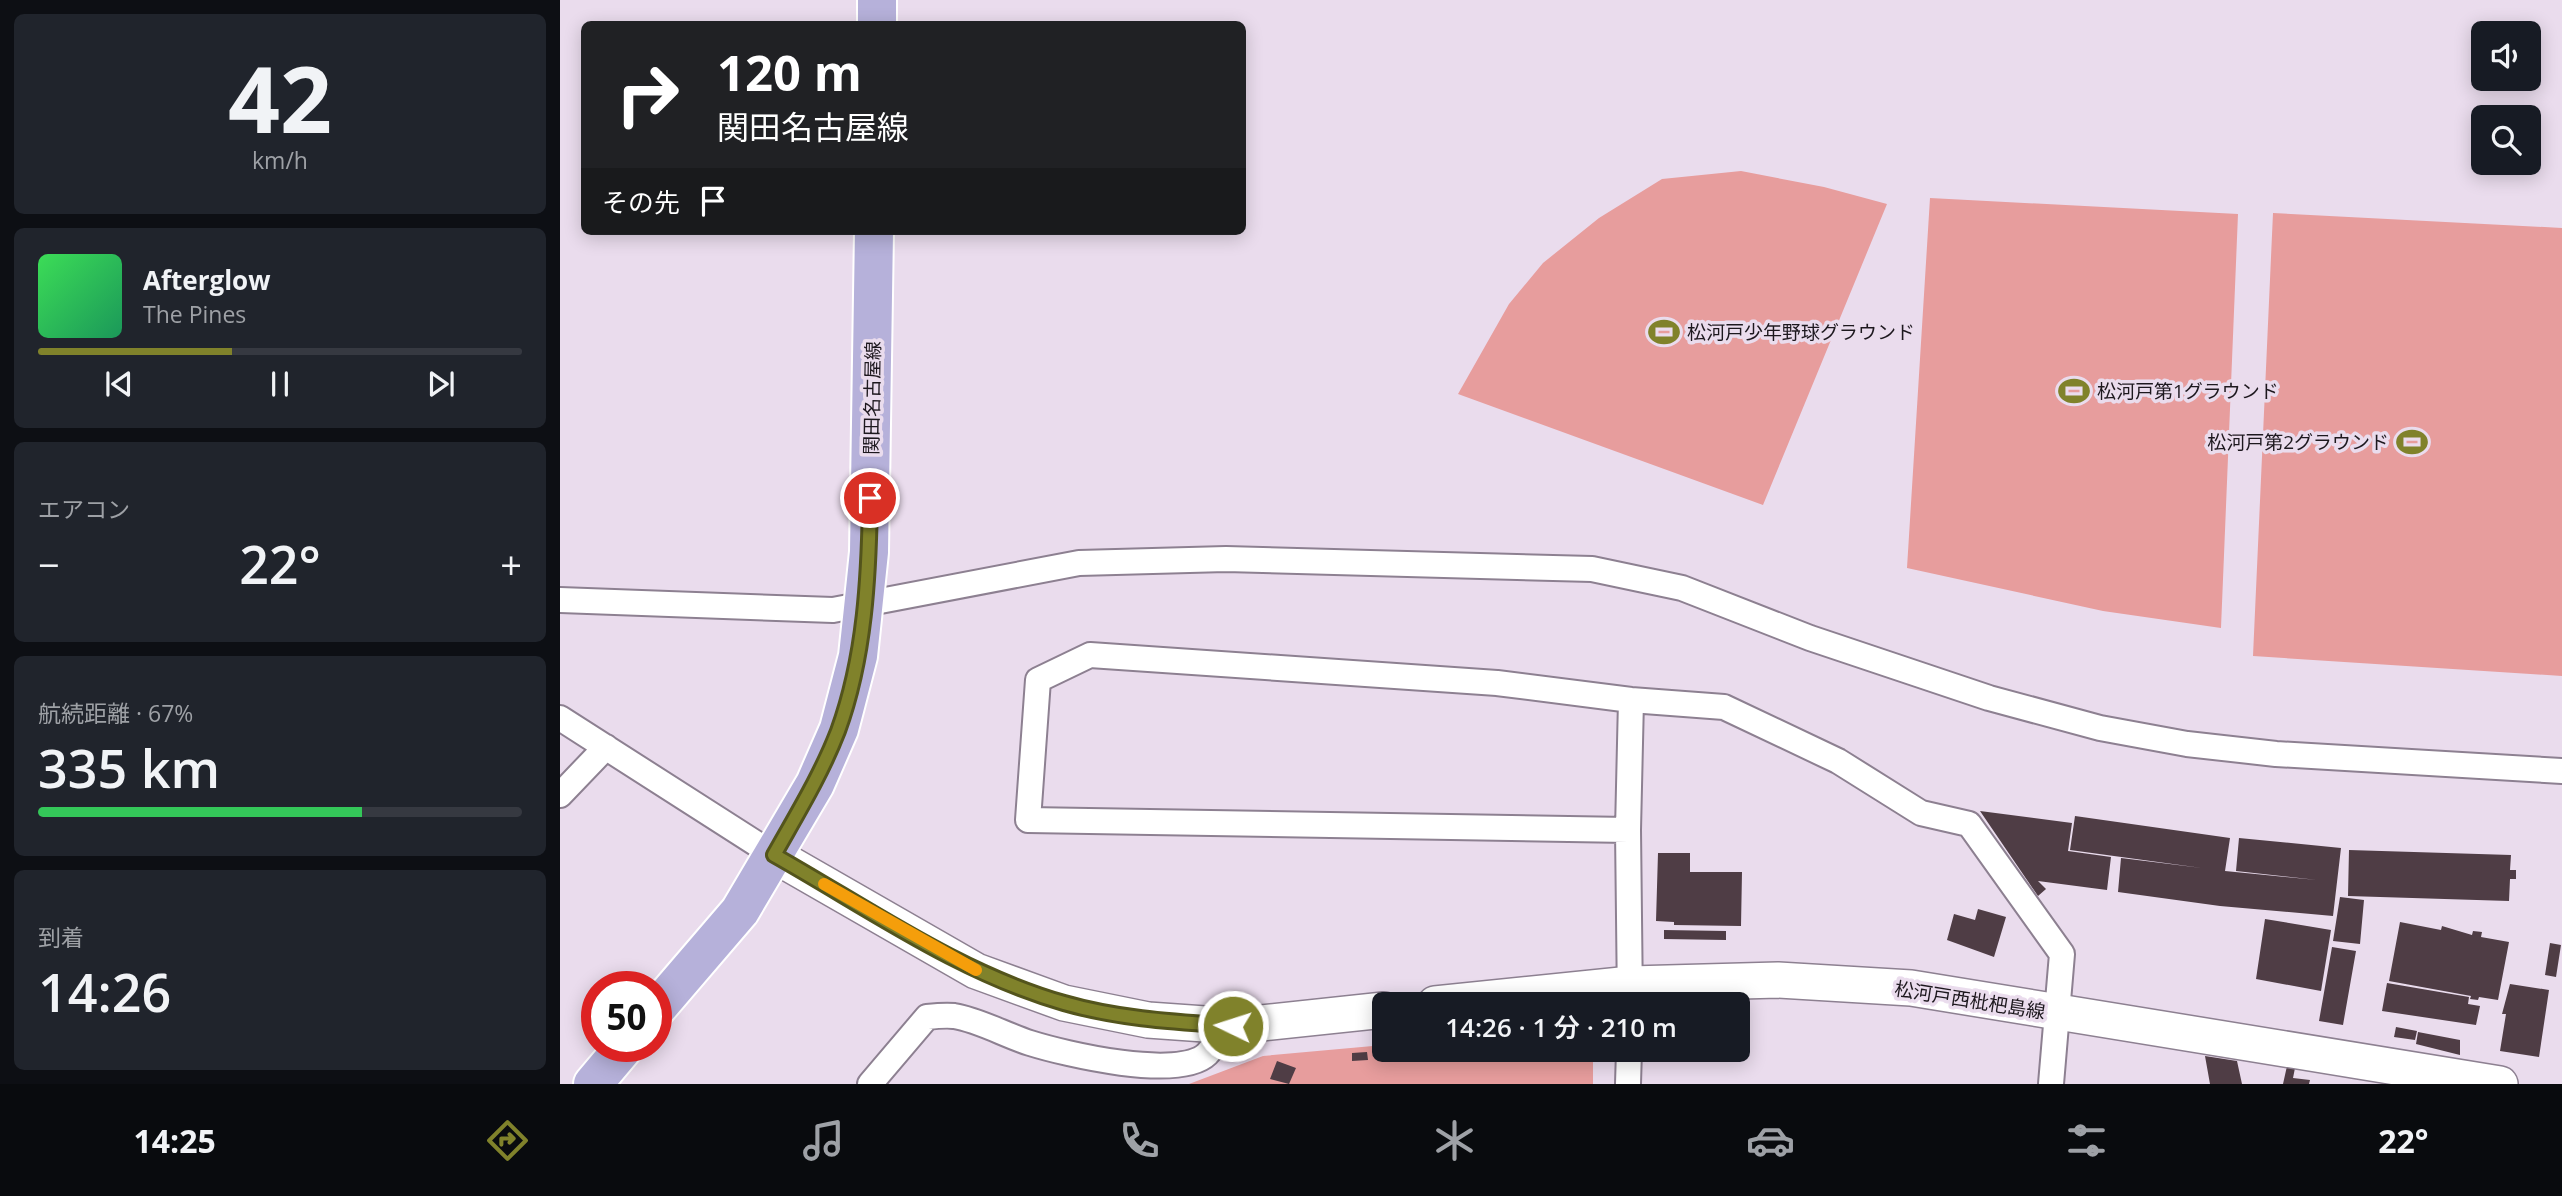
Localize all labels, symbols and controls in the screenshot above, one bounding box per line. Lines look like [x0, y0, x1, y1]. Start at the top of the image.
map controls [2471, 21, 2541, 175]
button: sound [2471, 21, 2541, 91]
text: 42 [228, 36, 332, 160]
text: 120 m [717, 39, 862, 105]
icon: right [602, 49, 693, 140]
text: 関田名古屋線 [717, 105, 909, 148]
button: search [2471, 105, 2541, 175]
text: km/h [252, 144, 308, 176]
icon: arrive [694, 182, 732, 220]
text: その先 [602, 184, 680, 220]
text: Afterglow [143, 262, 270, 298]
text: The Pines [143, 298, 246, 330]
sports icon: 松河戸少年野球グラウンド [1647, 315, 1681, 349]
place label: 松河戸少年野球グラウンド [1687, 319, 1915, 345]
street label: 関田名古屋線 [858, 341, 886, 455]
icon: previous [100, 365, 138, 403]
icon: pause [261, 365, 299, 403]
icon: next [422, 365, 460, 403]
sports icon: 松河戸第1グラウンド [2057, 374, 2091, 408]
place label: 松河戸第1グラウンド [2097, 378, 2279, 404]
sports icon: 松河戸第2グラウンド [2395, 425, 2429, 459]
place label: 松河戸第2グラウンド [2207, 429, 2389, 455]
pin [840, 468, 900, 528]
icon: arrive [851, 479, 889, 517]
text: エアコン [38, 493, 130, 525]
text: 22° [239, 528, 321, 599]
text: − [38, 538, 60, 590]
text: + [500, 538, 522, 590]
text: 航続距離 · 67% [38, 697, 193, 729]
text: 335 km [38, 732, 220, 803]
text: 到着 [38, 921, 84, 953]
text: 14:26 [38, 956, 171, 1027]
speed limit sign: 50 [581, 971, 672, 1062]
street label: 松河戸西枇杷島線 [1893, 975, 2047, 1025]
position arrow [1196, 989, 1270, 1063]
text: 14:26 · 1 分 · 210 m [1445, 1009, 1677, 1045]
icon: directions [483, 1116, 532, 1165]
icon: music [799, 1116, 848, 1165]
icon: phone [1115, 1116, 1164, 1165]
icon: climate [1430, 1116, 1479, 1165]
icon: car [1746, 1116, 1795, 1165]
icon: filters [2062, 1116, 2111, 1165]
text: 14:25 [133, 1119, 216, 1162]
text: 22° [2378, 1119, 2429, 1162]

